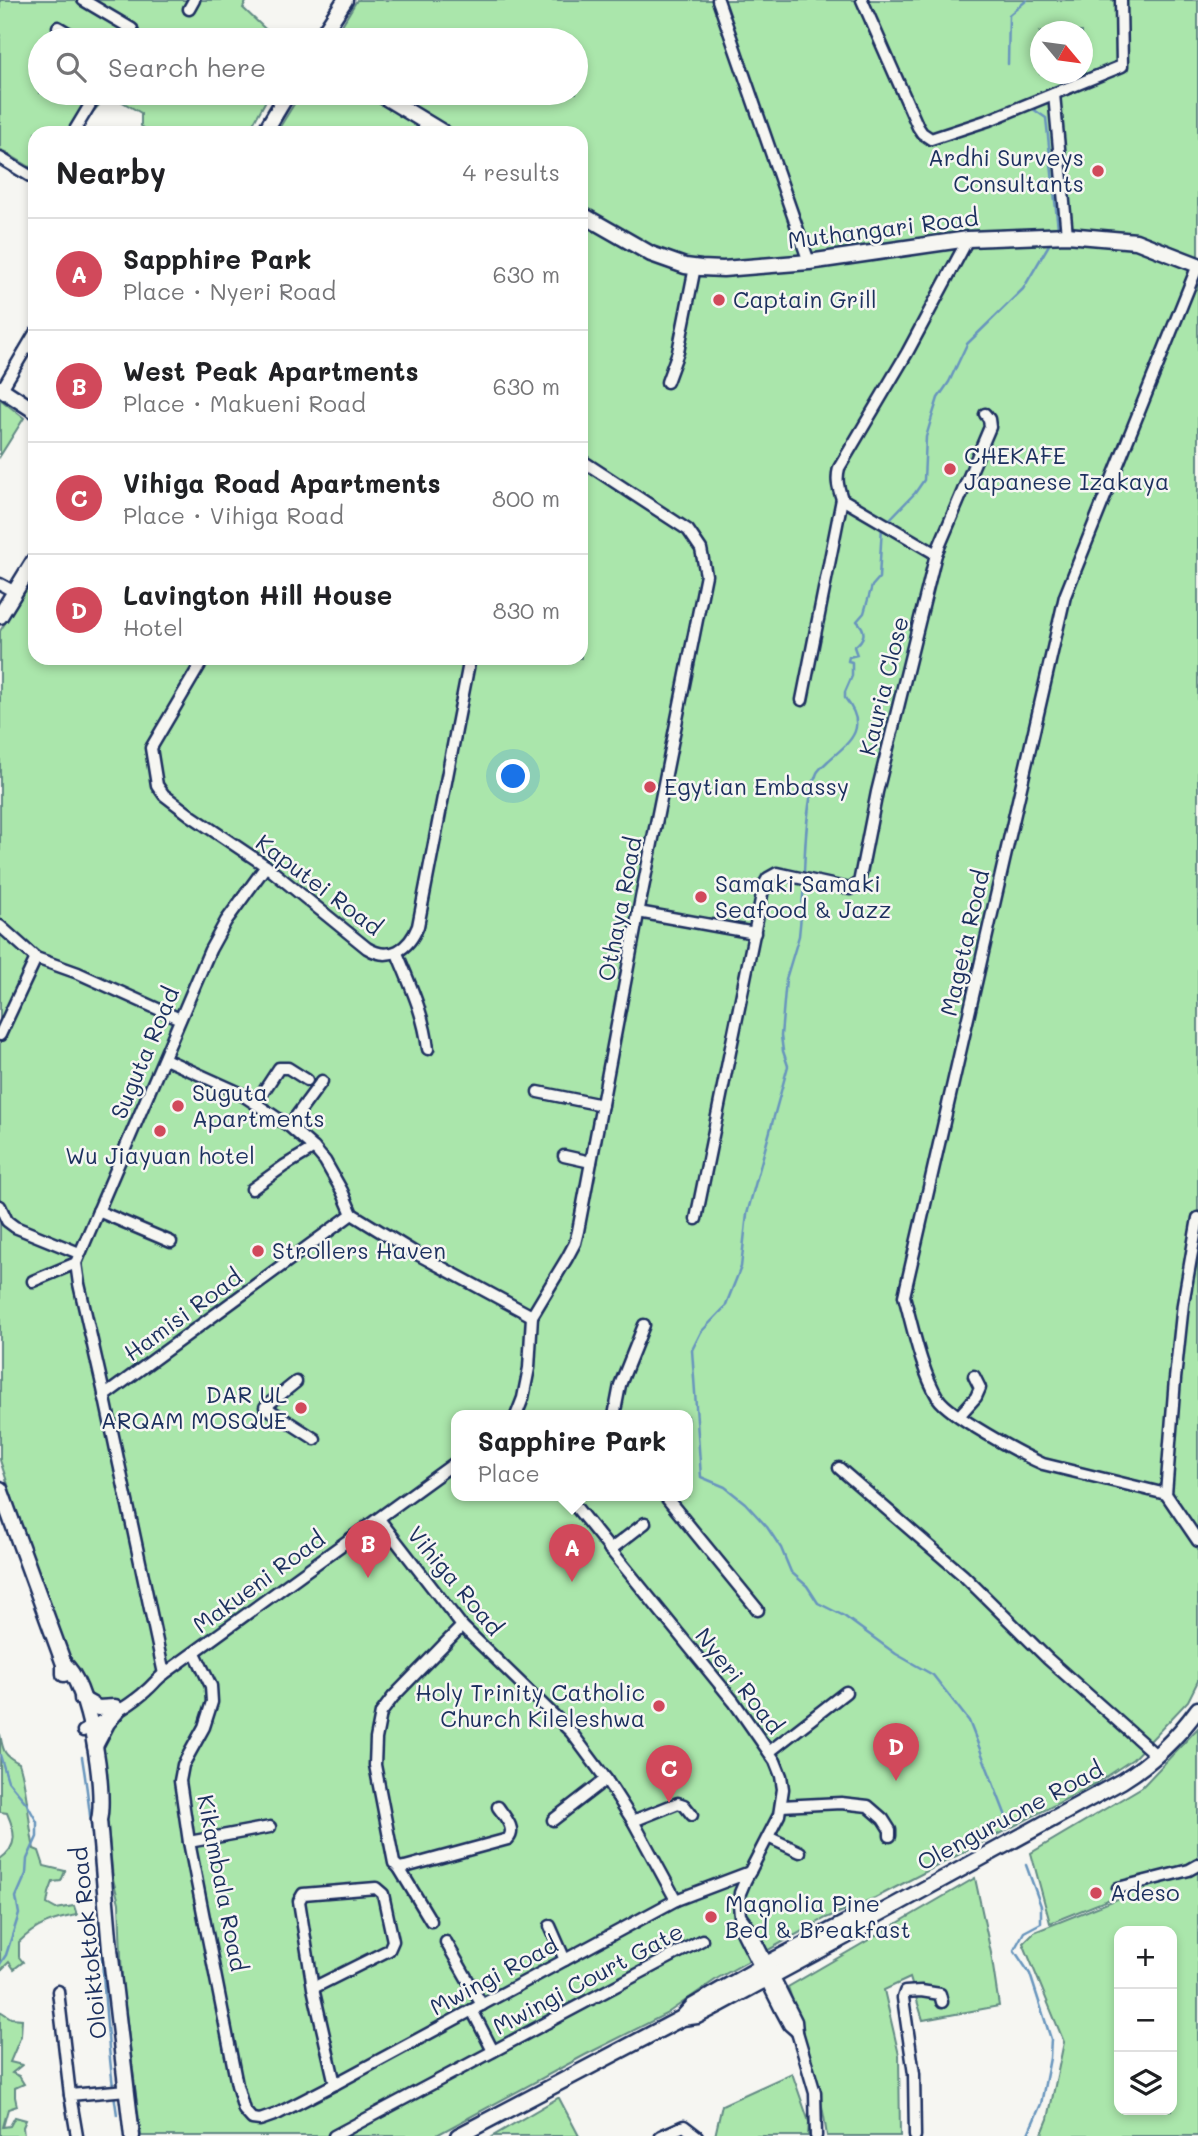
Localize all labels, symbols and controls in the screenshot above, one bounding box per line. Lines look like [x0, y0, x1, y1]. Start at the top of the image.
north arrow [1030, 21, 1093, 84]
search box [28, 28, 588, 105]
icon: search [52, 48, 90, 86]
text: Search here [108, 50, 266, 84]
place label: Ardhi Surveys Consultants [928, 142, 1084, 198]
text: Nearby [56, 152, 166, 192]
text: 4 results [463, 157, 560, 187]
marker: Ardhi Surveys Consultants [1090, 163, 1106, 179]
street label: Muthangari Road [786, 201, 980, 255]
text: Sapphire Park [123, 242, 312, 276]
text: A [71, 259, 87, 289]
text: 630 m [493, 259, 560, 289]
text: Place · Nyeri Road [123, 276, 336, 306]
place label: Captain Grill [733, 284, 877, 314]
marker: Captain Grill [711, 292, 727, 308]
text: West Peak Apartments [123, 354, 419, 388]
text: B [71, 371, 87, 401]
text: 630 m [493, 371, 560, 401]
text: Place · Makueni Road [123, 388, 366, 418]
place label: CHEKAFE Japanese Izakaya [964, 440, 1169, 496]
marker: CHEKAFE Japanese Izakaya [942, 461, 958, 477]
text: Vihiga Road Apartments [123, 466, 441, 500]
text: C [70, 483, 88, 513]
text: 800 m [492, 483, 560, 513]
text: Place · Vihiga Road [123, 500, 344, 530]
text: Lavington Hill House [123, 578, 392, 612]
text: D [71, 595, 87, 625]
text: 830 m [493, 595, 560, 625]
text: Hotel [123, 612, 183, 642]
street label: Kauria Close [851, 613, 915, 758]
your location [496, 759, 530, 793]
place label: Egytian Embassy [664, 771, 849, 801]
marker: Egytian Embassy [642, 779, 658, 795]
street label: Kaputei Road [250, 827, 389, 942]
street label: Othaya Road [590, 834, 648, 984]
street label: Mageta Road [933, 867, 995, 1019]
place label: Samaki Samaki Seafood & Jazz [715, 868, 891, 924]
marker: Samaki Samaki Seafood & Jazz [693, 889, 709, 905]
street label: Suguta Road [103, 982, 185, 1123]
place label: Suguta Apartments [192, 1077, 325, 1133]
marker: Suguta Apartments [170, 1098, 186, 1114]
marker: Wu Jiayuan hotel [152, 1123, 168, 1139]
place label: Wu Jiayuan hotel [65, 1140, 255, 1170]
place label: Strollers Haven [272, 1235, 446, 1265]
marker: Strollers Haven [250, 1243, 266, 1259]
street label: Hamisi Road [117, 1261, 247, 1367]
place label: DAR UL ARQAM MOSQUE [101, 1379, 287, 1435]
marker: DAR UL ARQAM MOSQUE [293, 1400, 309, 1416]
popup [451, 1410, 693, 1501]
text: Sapphire Park [478, 1424, 666, 1458]
text: Place [478, 1458, 540, 1488]
street label: Vihiga Road [401, 1519, 510, 1641]
pin: B [345, 1520, 391, 1578]
street label: Makueni Road [186, 1523, 330, 1639]
pin: A [549, 1524, 595, 1582]
street label: Nyeri Road [689, 1621, 791, 1739]
place label: Holy Trinity Catholic Church Kileleshwa [415, 1677, 645, 1733]
marker: Holy Trinity Catholic Church Kileleshwa [651, 1698, 667, 1714]
pin: D [873, 1723, 919, 1781]
pin: C [646, 1745, 692, 1803]
street label: Olenguruone Road [911, 1753, 1108, 1877]
street label: Kikambala Road [191, 1792, 255, 1974]
street label: Oloiktoktok Road [63, 1845, 113, 2041]
place label: Adeso [1110, 1877, 1180, 1907]
marker: Adeso [1088, 1885, 1104, 1901]
place label: Magnolia Pine Bed & Breakfast [725, 1888, 911, 1944]
marker: Magnolia Pine Bed & Breakfast [703, 1909, 719, 1925]
street label: Mwingi Court Gate [487, 1915, 688, 2041]
map controls [1114, 1926, 1177, 2115]
button: + [1114, 1926, 1177, 1989]
street label: Mwingi Road [424, 1929, 563, 2021]
button: − [1114, 1989, 1177, 2052]
button: layers [1114, 2052, 1177, 2115]

